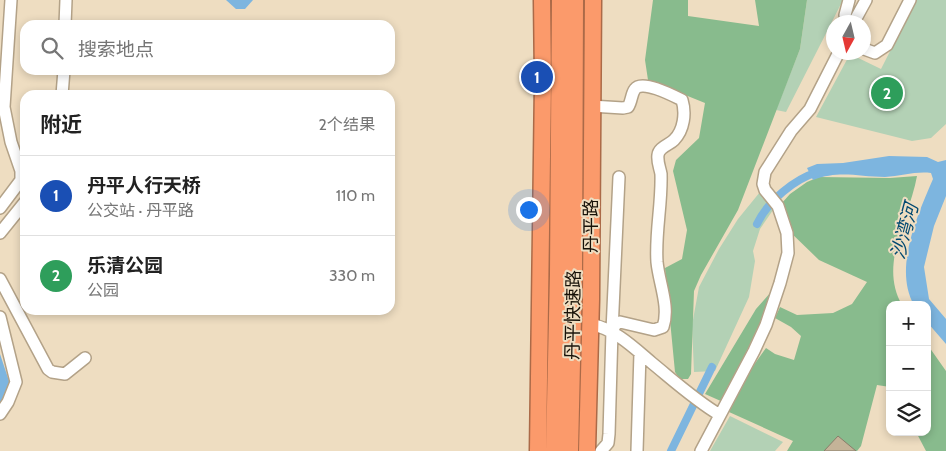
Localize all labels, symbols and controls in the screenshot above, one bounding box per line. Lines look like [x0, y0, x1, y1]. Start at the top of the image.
north arrow [826, 15, 871, 60]
search box [20, 20, 395, 75]
icon: search [38, 34, 66, 62]
text: 搜索地点 [78, 38, 154, 61]
pin: 1 [521, 58, 553, 96]
pin: 2 [871, 74, 903, 112]
text: 附近 [40, 112, 82, 137]
text: 2个结果 [319, 115, 375, 134]
text: 丹平人行天桥 [87, 174, 201, 197]
text: 1 [53, 186, 59, 205]
text: 110 m [336, 186, 375, 205]
your location [516, 197, 542, 223]
water label: 沙湾河 [886, 197, 924, 262]
street label: 丹平路 [580, 199, 602, 253]
text: 公交站 · 丹平路 [87, 201, 194, 220]
text: 乐清公园 [87, 254, 163, 277]
text: 2 [52, 266, 60, 285]
text: 330 m [329, 266, 375, 285]
street label: 丹平快速路 [561, 270, 585, 360]
text: 公园 [87, 281, 119, 300]
map controls [886, 301, 931, 436]
button: + [886, 301, 931, 346]
button: − [886, 346, 931, 391]
button: layers [886, 391, 931, 436]

